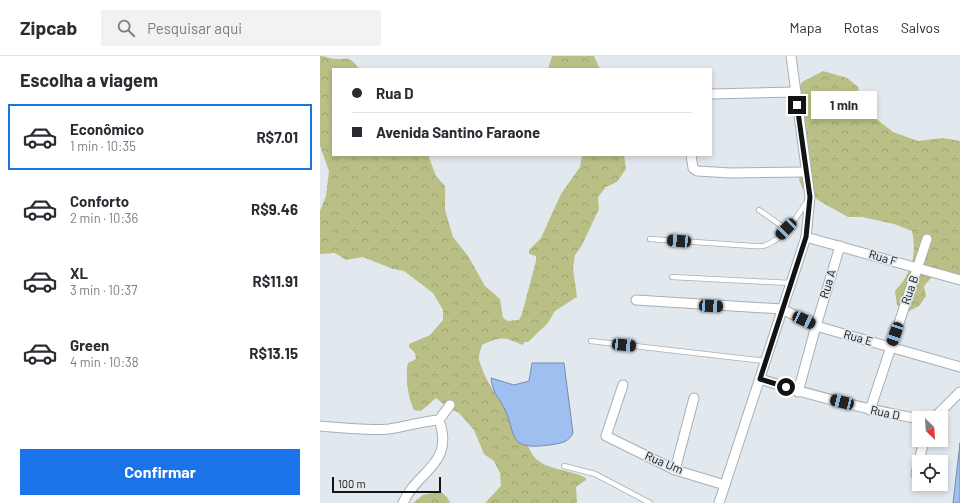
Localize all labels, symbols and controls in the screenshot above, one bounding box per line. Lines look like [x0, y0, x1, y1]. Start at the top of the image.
search box [101, 10, 381, 46]
text: Zipcab [20, 16, 77, 39]
icon: search [115, 17, 137, 39]
text: Pesquisar aqui [147, 19, 242, 37]
text: Mapa [790, 19, 822, 36]
text: Rotas [844, 19, 879, 36]
text: Salvos [901, 19, 940, 36]
text: Escolha a viagem [20, 69, 158, 91]
text: Rua D [376, 84, 414, 102]
callout: 1 min [811, 91, 877, 119]
route end [788, 96, 806, 114]
text: 1 min [830, 97, 858, 113]
icon: car [22, 119, 58, 155]
text: Econômico [70, 120, 144, 138]
text: Avenida Santino Faraone [376, 123, 540, 141]
text: R$7.01 [256, 128, 298, 146]
text: 1 min · 10:35 [70, 138, 136, 154]
icon: car [22, 191, 58, 227]
text: Conforto [70, 192, 129, 210]
text: R$9.46 [251, 200, 298, 218]
text: 2 min · 10:36 [70, 210, 138, 226]
car [773, 216, 799, 242]
car [667, 234, 691, 248]
street label: Rua F [867, 246, 899, 268]
icon: car [22, 263, 58, 299]
text: XL [70, 264, 88, 282]
street label: Rua A [816, 268, 838, 300]
text: R$11.91 [252, 272, 298, 290]
street label: Rua B [898, 273, 921, 306]
text: 3 min · 10:37 [70, 282, 137, 298]
car [699, 299, 723, 313]
car [791, 309, 817, 331]
car [885, 321, 905, 347]
street label: Rua E [842, 326, 874, 348]
icon: car [22, 335, 58, 371]
text: Green [70, 336, 109, 354]
car [612, 338, 636, 352]
text: R$13.15 [249, 344, 298, 362]
text: 4 min · 10:38 [70, 354, 139, 370]
route start [777, 378, 795, 396]
car [829, 393, 855, 411]
street label: Rua D [869, 402, 901, 422]
north arrow [912, 411, 948, 447]
map controls [912, 411, 948, 491]
street label: Rua Um [643, 448, 686, 476]
button: Confirmar [20, 449, 300, 495]
button: locate [912, 455, 948, 491]
scale bar [332, 475, 441, 494]
text: 100 m [338, 477, 366, 490]

